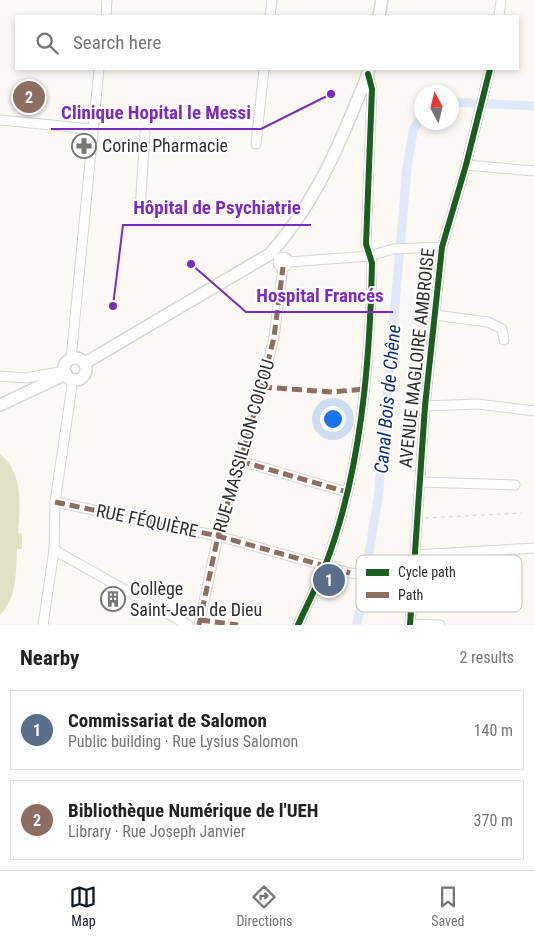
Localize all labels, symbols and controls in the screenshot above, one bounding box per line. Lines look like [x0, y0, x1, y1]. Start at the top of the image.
search box [15, 15, 519, 70]
icon: search [33, 29, 61, 57]
text: Search here [73, 31, 161, 54]
pin: 2 [13, 78, 45, 116]
north arrow [414, 85, 459, 130]
callout: Clinique Hopital le Messi [51, 95, 261, 129]
text: Clinique Hopital le Messi [61, 101, 251, 124]
pharmacy icon: Corine Pharmacie [71, 133, 97, 159]
place label: Corine Pharmacie [102, 135, 228, 156]
callout: Hôpital de Psychiatrie [123, 191, 311, 225]
text: Hôpital de Psychiatrie [133, 196, 301, 219]
street label: AVENUE MAGLOIRE AMBROISE [395, 247, 438, 469]
callout: Hospital Francés [246, 278, 393, 312]
text: Hospital Francés [256, 284, 384, 307]
water label: Canal Bois de Chêne [370, 324, 405, 475]
street label: RUE MASSILLON COICOU [209, 357, 278, 535]
your location [320, 406, 346, 432]
street label: RUE FÉQUIÈRE [94, 500, 200, 542]
legend [356, 555, 522, 612]
pin: 1 [313, 561, 345, 599]
text: Cycle path [398, 564, 456, 580]
place label: Collège Saint-Jean de Dieu [130, 578, 262, 620]
building icon: Collège Saint-Jean de Dieu [100, 586, 126, 612]
text: Path [398, 587, 423, 603]
text: Nearby [20, 646, 79, 670]
text: 2 results [459, 648, 514, 667]
text: Commissariat de Salomon [68, 709, 267, 732]
text: 1 [33, 721, 41, 740]
text: 140 m [474, 721, 513, 740]
text: Public building · Rue Lysius Salomon [68, 732, 298, 751]
text: Bibliothèque Numérique de l'UEH [68, 799, 318, 822]
text: 2 [33, 811, 41, 830]
text: 370 m [474, 811, 513, 830]
text: Library · Rue Joseph Janvier [68, 822, 246, 841]
tab: Map [69, 883, 97, 929]
tab: Directions [236, 883, 292, 929]
tab: Saved [431, 883, 465, 929]

